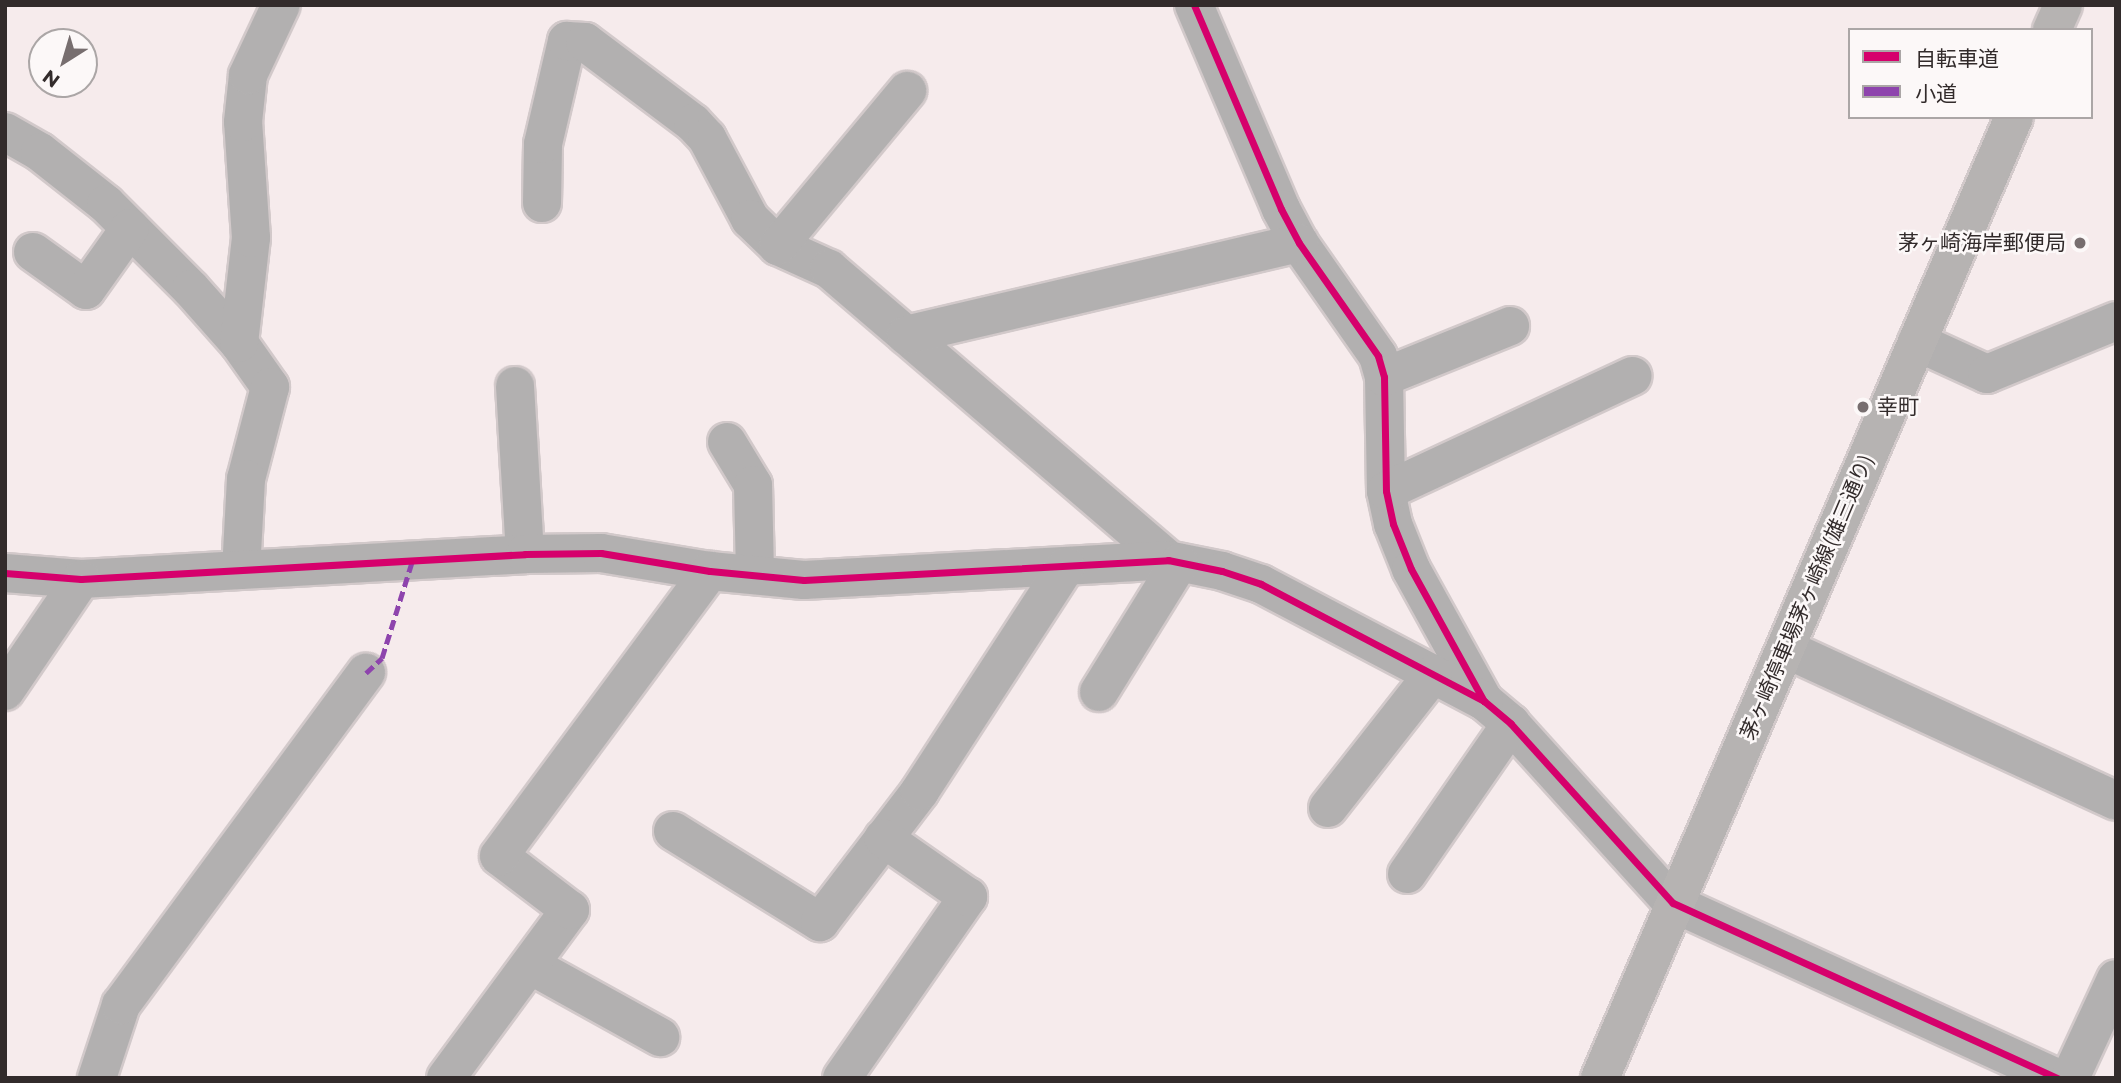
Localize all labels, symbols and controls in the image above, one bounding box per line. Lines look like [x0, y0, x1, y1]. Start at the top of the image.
north arrow [28, 28, 98, 98]
legend [1848, 28, 2093, 119]
text: 自転車道 [1915, 46, 1999, 71]
text: N [38, 65, 64, 92]
text: 小道 [1915, 81, 1957, 106]
place label: 茅ヶ崎海岸郵便局 [1898, 230, 2066, 256]
marker: 茅ヶ崎海岸郵便局 [2072, 235, 2088, 251]
place label: 幸町 [1877, 394, 1919, 420]
marker: 幸町 [1855, 399, 1871, 415]
street label: 茅ヶ崎停車場茅ヶ崎線(雄三通り) [1735, 450, 1879, 744]

